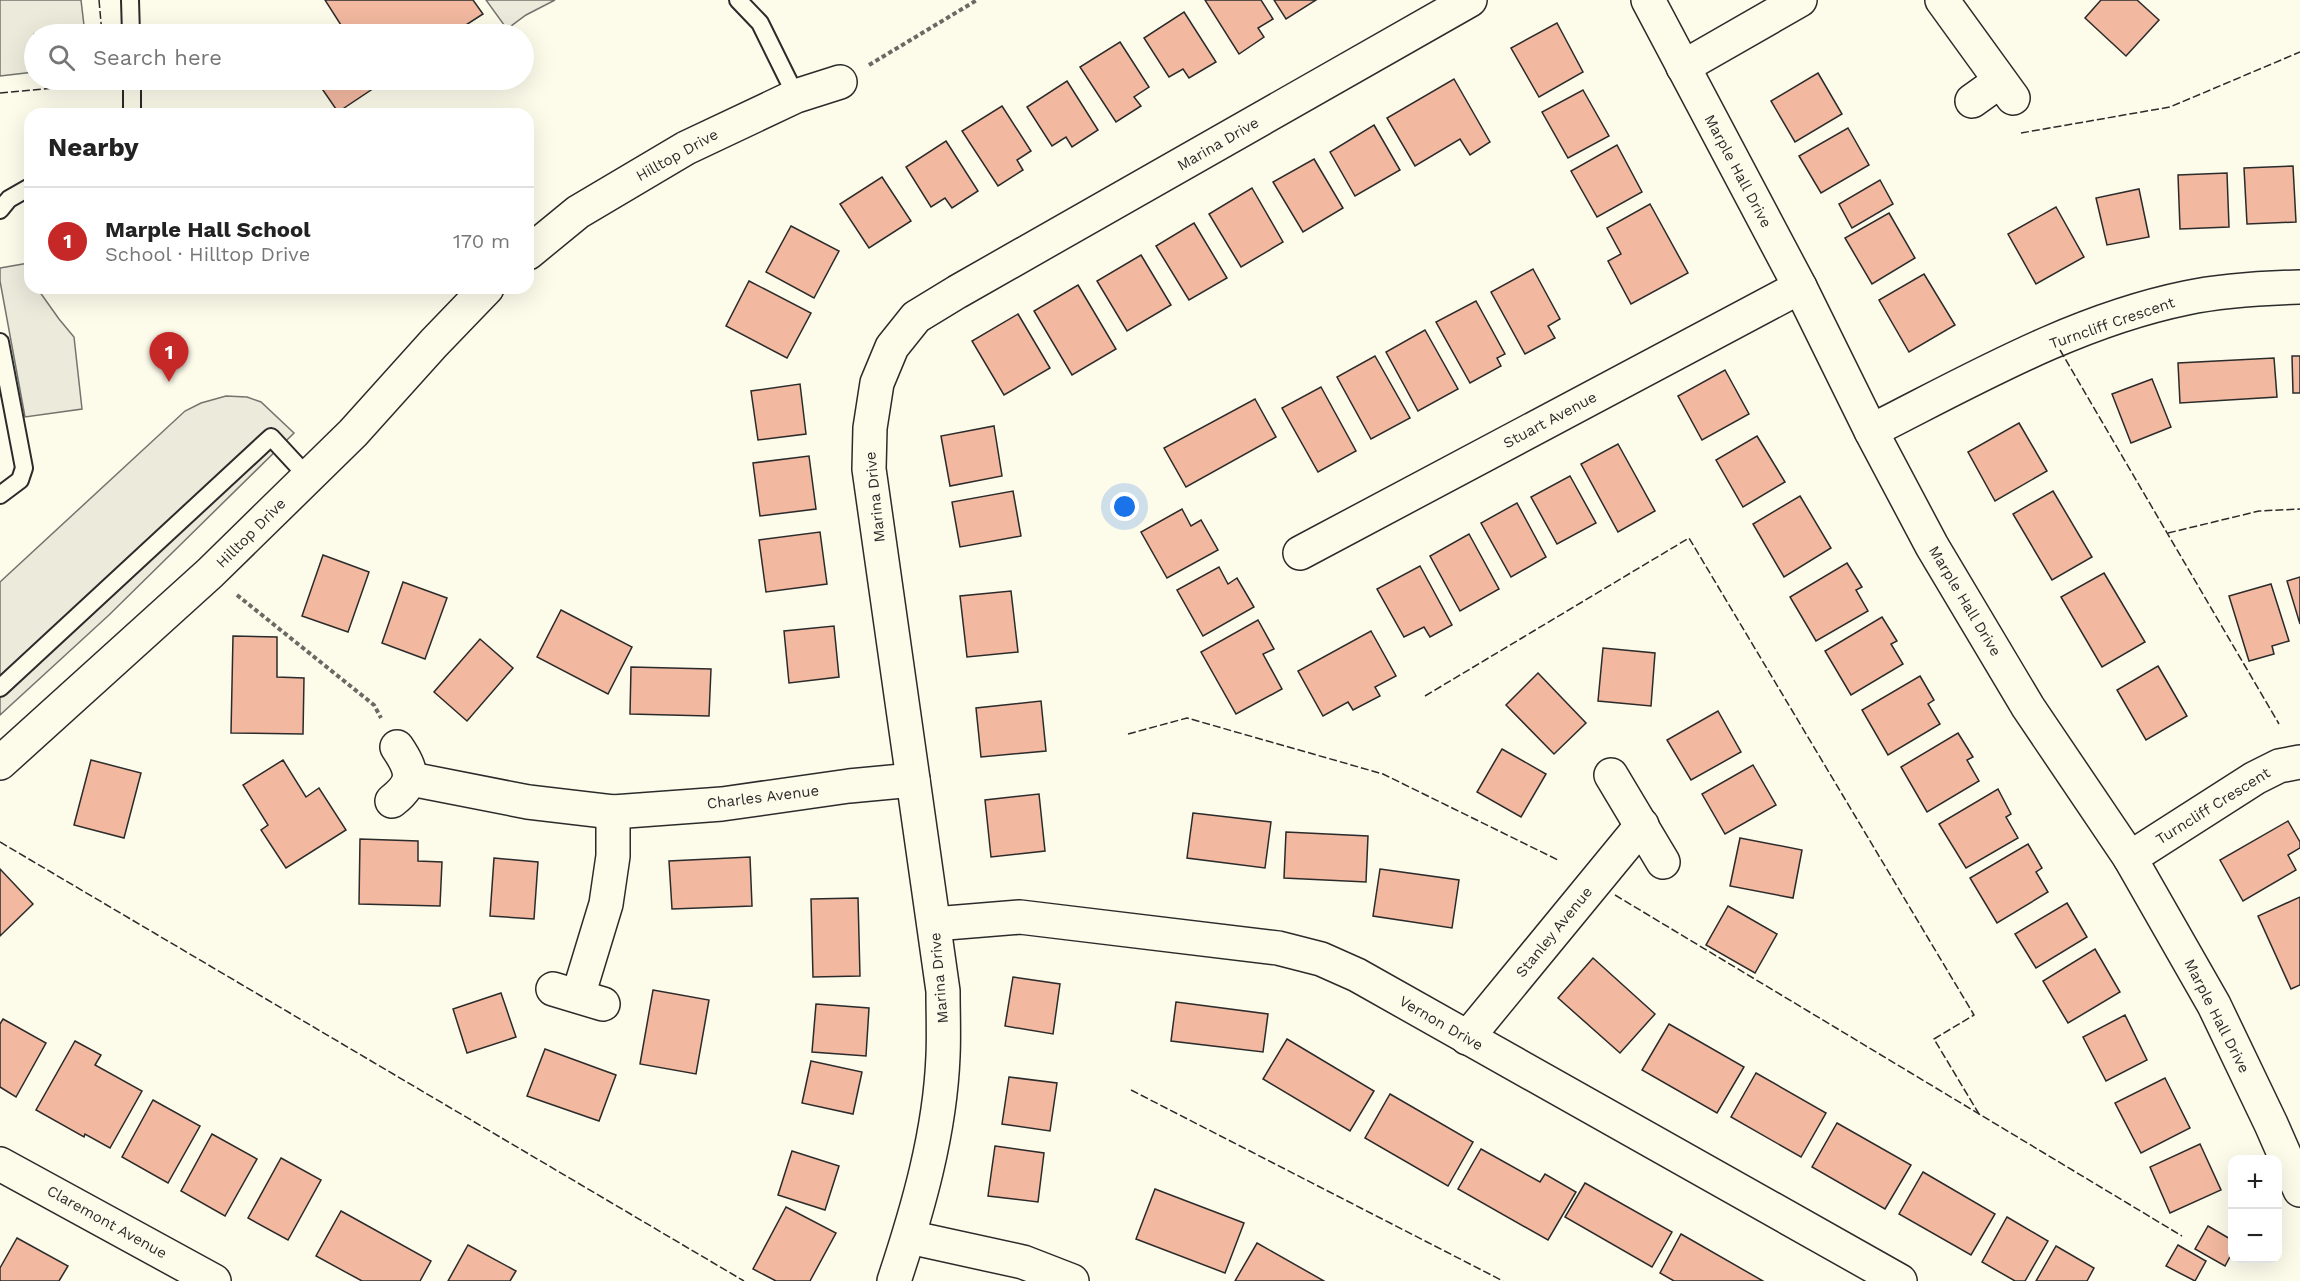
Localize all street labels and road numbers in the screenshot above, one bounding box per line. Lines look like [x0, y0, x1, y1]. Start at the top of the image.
street label: Marple Hall Drive [1701, 111, 1775, 231]
street label: Marina Drive [1174, 113, 1262, 175]
street label: Hilltop Drive [633, 125, 721, 185]
street label: Turncliff Crescent [2047, 293, 2178, 353]
street label: Stuart Avenue [1500, 388, 1600, 452]
street label: Marina Drive [861, 451, 889, 543]
street label: Hilltop Drive [212, 494, 290, 572]
street label: Marple Hall Drive [1925, 543, 2005, 659]
street label: Turncliff Crescent [2153, 763, 2274, 848]
street label: Charles Avenue [706, 781, 820, 813]
street label: Stanley Avenue [1512, 883, 1596, 981]
street label: Marina Drive [926, 932, 952, 1024]
street label: Marple Hall Drive [2180, 956, 2254, 1076]
street label: Vernon Drive [1396, 992, 1486, 1054]
street label: Claremont Avenue [44, 1182, 170, 1262]

